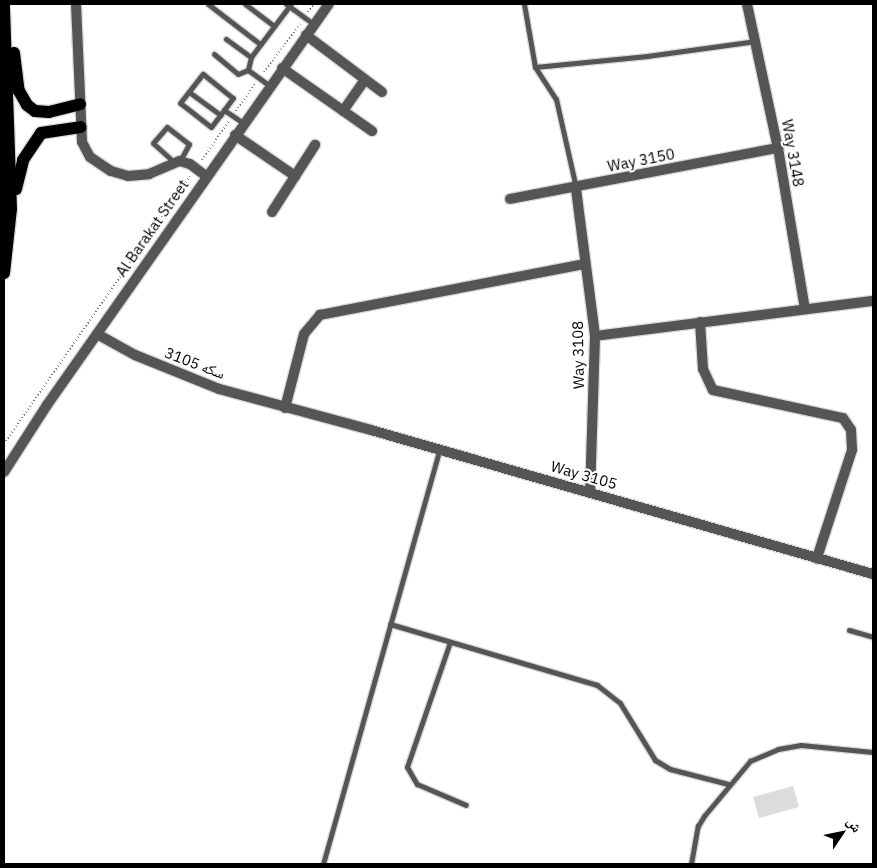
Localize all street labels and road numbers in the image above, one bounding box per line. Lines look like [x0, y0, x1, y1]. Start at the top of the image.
street label: Way 3148 [778, 118, 808, 188]
street label: Way 3150 [606, 145, 676, 175]
street label: Al Barakat Street [112, 176, 192, 280]
street label: Way 3108 [568, 321, 588, 389]
street label: سكه 3105 [162, 343, 228, 383]
street label: Way 3105 [549, 457, 619, 493]

